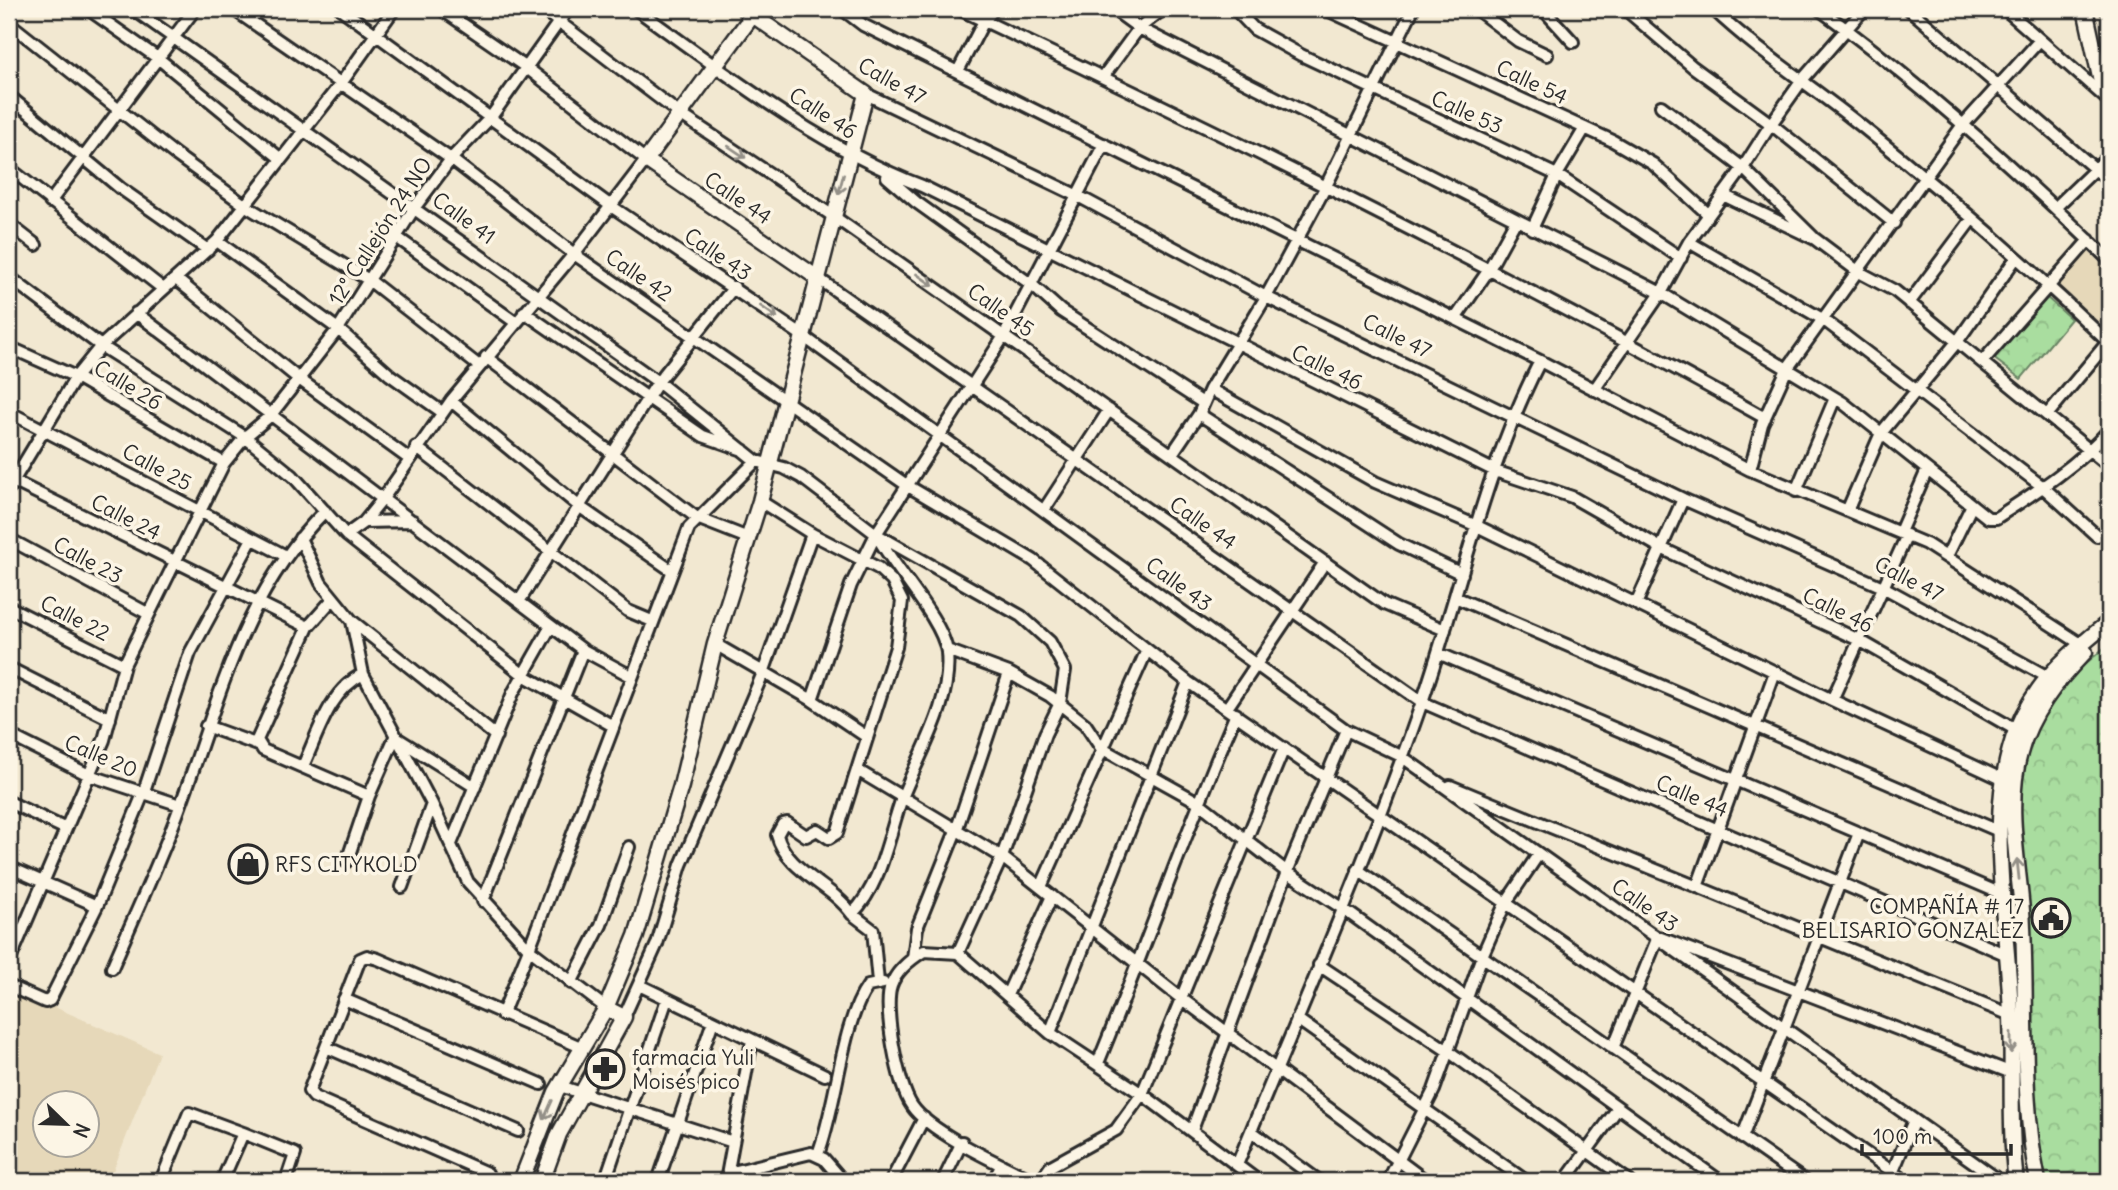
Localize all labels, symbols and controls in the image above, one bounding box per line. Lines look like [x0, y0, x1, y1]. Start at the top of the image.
street label: Calle 47 [853, 51, 931, 111]
street label: Calle 54 [1492, 54, 1572, 110]
street label: Calle 46 [784, 81, 862, 145]
street label: Calle 53 [1427, 84, 1507, 140]
one-way arrow [727, 145, 746, 159]
street label: 12° Callejón 24 NO [322, 152, 438, 310]
street label: Calle 44 [699, 166, 777, 230]
one-way arrow [834, 172, 847, 195]
street label: Calle 41 [427, 186, 501, 250]
street label: Calle 43 [679, 222, 757, 286]
street label: Calle 42 [600, 243, 678, 307]
one-way arrow [915, 273, 934, 287]
street label: Calle 45 [962, 277, 1040, 343]
one-way arrow [759, 305, 778, 319]
street label: Calle 47 [1358, 308, 1436, 364]
street label: Calle 46 [1287, 338, 1367, 396]
street label: Calle 26 [89, 354, 167, 416]
street label: Calle 25 [118, 437, 196, 497]
street label: Calle 24 [87, 488, 165, 546]
street label: Calle 44 [1164, 490, 1242, 556]
street label: Calle 23 [49, 531, 127, 589]
street label: Calle 47 [1870, 550, 1948, 608]
street label: Calle 43 [1141, 551, 1217, 617]
street label: Calle 46 [1798, 581, 1878, 639]
street label: Calle 22 [36, 589, 114, 647]
street label: Calle 20 [60, 729, 142, 783]
street label: Calle 44 [1652, 769, 1732, 823]
shop icon: RFS CITYKOLD [227, 843, 269, 885]
place label: RFS CITYKOLD [275, 851, 418, 878]
one-way arrow [2011, 858, 2024, 881]
street label: Calle 43 [1606, 872, 1684, 938]
place label: COMPAÑÍA # 17 BELISARIO GONZALEZ [1802, 893, 2024, 944]
public building icon: COMPAÑÍA # 17 BELISARIO GONZALEZ [2030, 897, 2072, 939]
one-way arrow [2004, 1031, 2018, 1054]
place label: farmacia Yuli Moisés pico [632, 1044, 754, 1095]
pharmacy icon: farmacia Yuli Moisés pico [584, 1048, 626, 1090]
north arrow [32, 1088, 102, 1158]
one-way arrow [541, 1099, 554, 1120]
scale bar [1862, 1113, 2011, 1157]
text: N [68, 1120, 95, 1141]
text: 100 m [1873, 1123, 1932, 1150]

